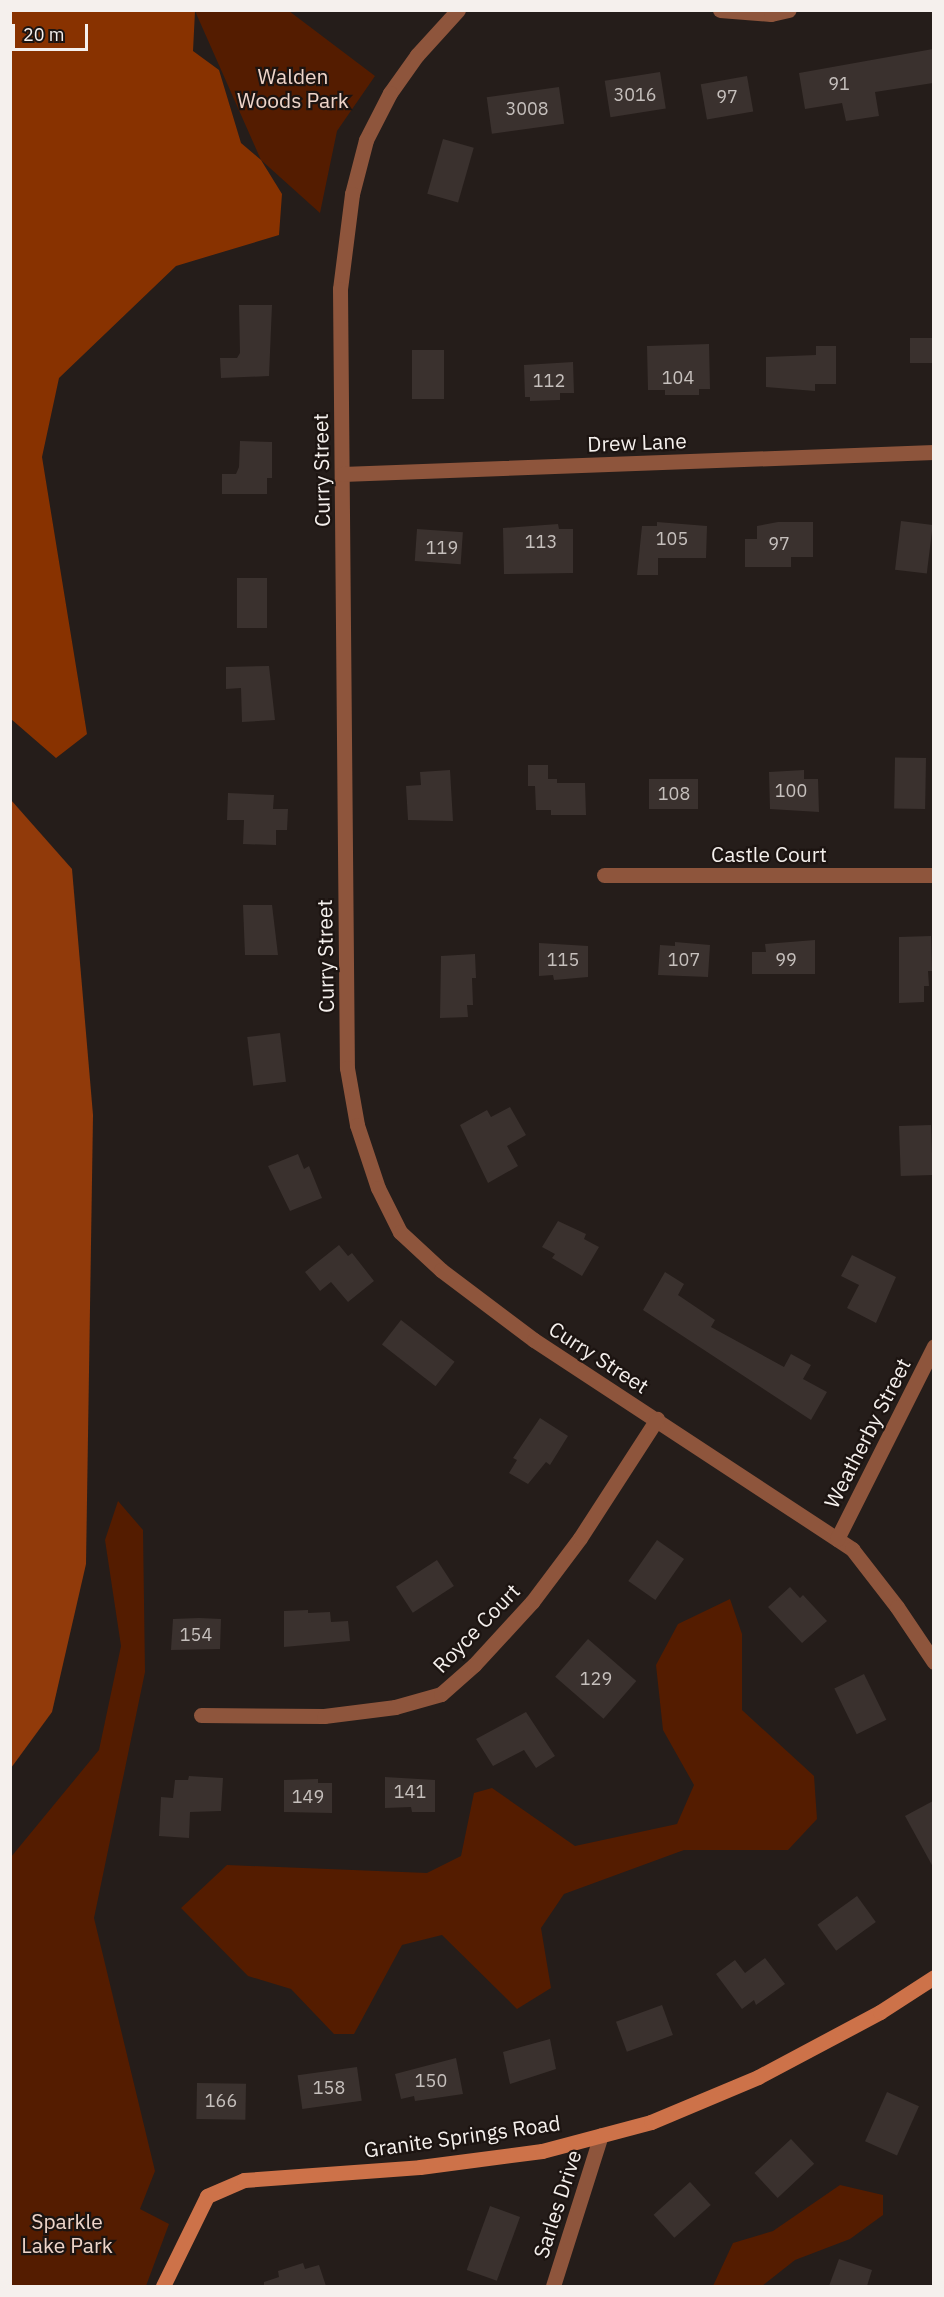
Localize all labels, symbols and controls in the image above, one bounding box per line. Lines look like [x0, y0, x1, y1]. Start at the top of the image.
scale bar [15, 12, 92, 50]
text: 20 m [23, 23, 65, 46]
park label: Walden Woods Park [237, 63, 349, 113]
house number: 91 [828, 73, 850, 95]
house number: 3016 [613, 84, 657, 106]
house number: 97 [716, 86, 738, 108]
house number: 3008 [505, 98, 549, 120]
house number: 104 [662, 367, 694, 389]
house number: 112 [533, 370, 565, 392]
street label: Curry Street [307, 413, 335, 527]
street label: Drew Lane [587, 428, 687, 456]
house number: 105 [656, 528, 688, 550]
house number: 113 [525, 531, 557, 553]
house number: 97 [768, 533, 790, 555]
house number: 119 [426, 537, 458, 559]
house number: 100 [775, 780, 807, 802]
house number: 108 [658, 783, 690, 805]
street label: Castle Court [711, 841, 827, 867]
street label: Curry Street [311, 899, 339, 1013]
house number: 115 [547, 949, 579, 971]
house number: 107 [668, 949, 700, 971]
house number: 99 [775, 949, 797, 971]
street label: Curry Street [544, 1315, 654, 1399]
street label: Weatherby Street [818, 1354, 916, 1512]
street label: Royce Court [427, 1578, 525, 1678]
house number: 154 [180, 1624, 212, 1646]
house number: 129 [580, 1668, 612, 1690]
house number: 141 [394, 1781, 426, 1803]
house number: 149 [292, 1786, 324, 1808]
house number: 150 [415, 2070, 447, 2092]
house number: 158 [313, 2077, 345, 2099]
house number: 166 [205, 2090, 237, 2112]
street label: Granite Springs Road [362, 2110, 562, 2162]
street label: Sarles Drive [528, 2147, 586, 2261]
park label: Sparkle Lake Park [21, 2208, 113, 2258]

